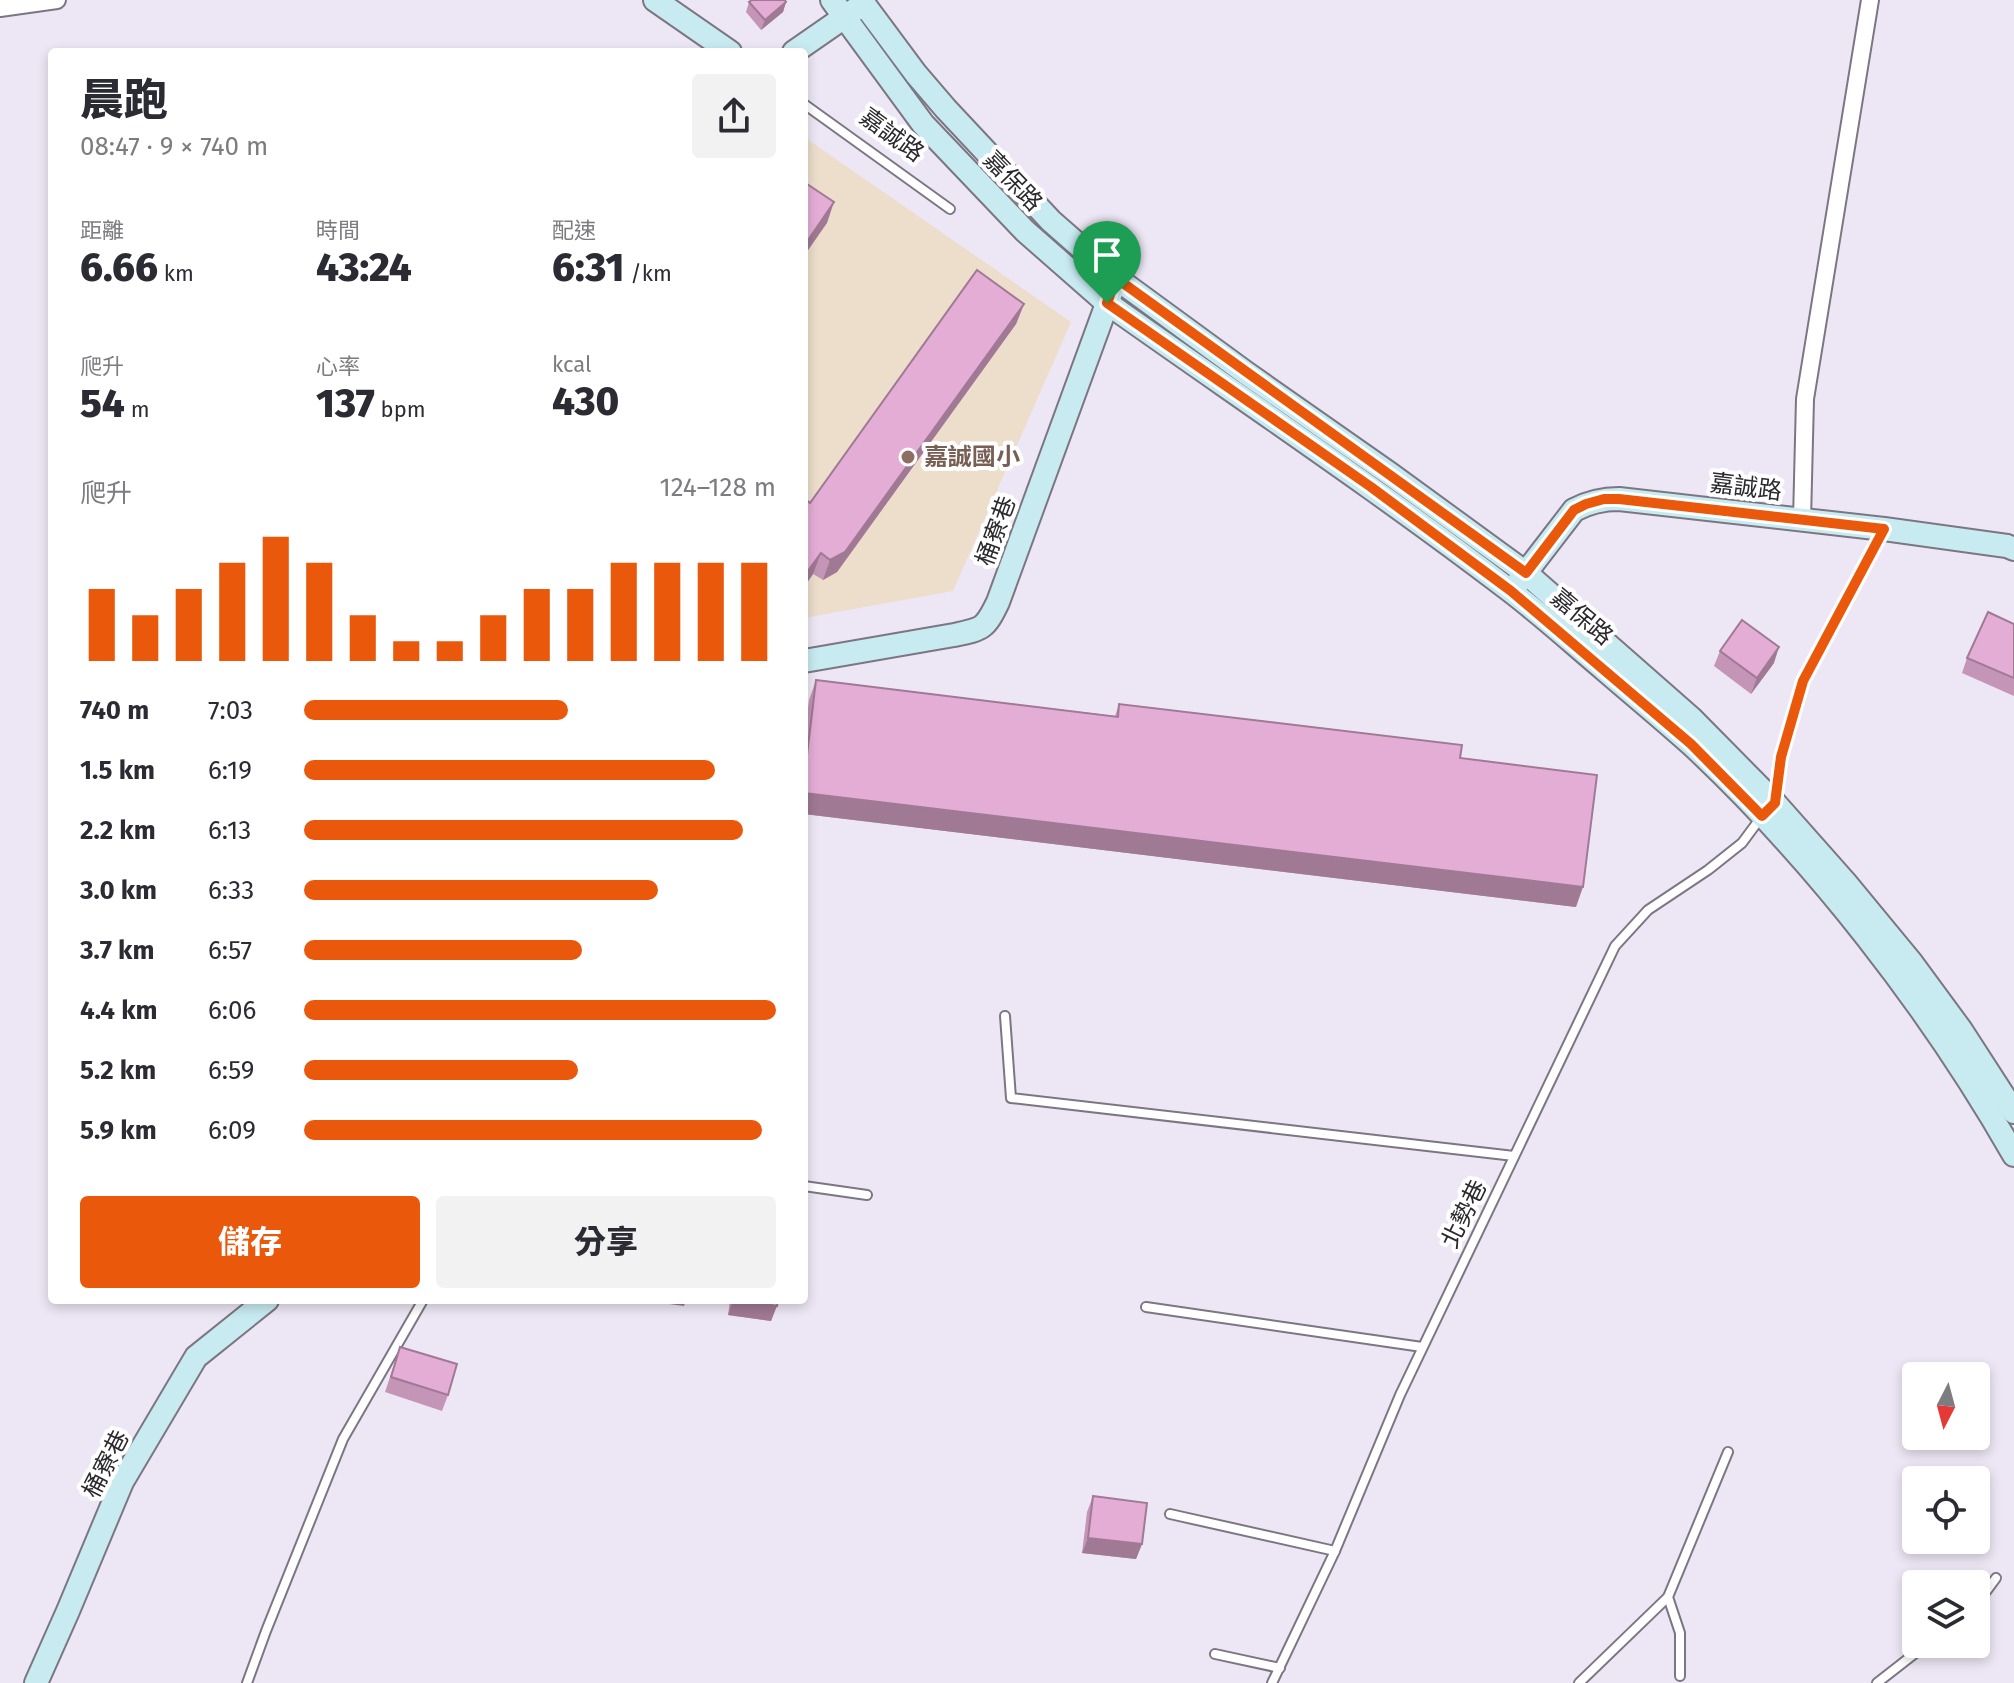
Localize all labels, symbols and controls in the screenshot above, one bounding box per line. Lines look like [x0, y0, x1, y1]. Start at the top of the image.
text: 晨跑 [80, 74, 168, 127]
button: share [692, 74, 776, 158]
street label: 嘉誠路 [855, 103, 929, 167]
text: 08:47 · 9 × 740 m [80, 131, 268, 162]
street label: 嘉保路 [978, 145, 1048, 217]
text: 距離 [80, 217, 124, 244]
text: 時間 [316, 217, 360, 244]
text: 配速 [552, 217, 596, 244]
pin [1073, 221, 1141, 303]
icon: arrive [1085, 233, 1129, 277]
text: 6.66 [80, 244, 158, 292]
text: 43:24 [316, 244, 412, 292]
text: 6:31 [552, 244, 624, 292]
text: km [158, 260, 194, 287]
text: /km [624, 260, 672, 287]
text: kcal [552, 351, 592, 378]
text: 爬升 [80, 353, 124, 380]
text: 心率 [316, 353, 360, 380]
text: 430 [552, 378, 619, 426]
text: 54 [80, 380, 125, 428]
text: 137 [316, 380, 375, 428]
text: m [125, 396, 150, 423]
text: bpm [375, 396, 426, 423]
place label: 嘉誠國小 [924, 443, 1020, 471]
marker: 嘉誠國小 [899, 448, 917, 466]
street label: 嘉誠路 [1709, 469, 1783, 505]
text: 124–128 m [659, 472, 776, 503]
text: 爬升 [80, 478, 132, 509]
street label: 桶寮巷 [971, 492, 1021, 570]
street label: 嘉保路 [1545, 583, 1619, 651]
text: 740 m [80, 695, 149, 726]
text: 7:03 [208, 695, 253, 726]
text: 1.5 km [80, 755, 155, 786]
text: 6:19 [208, 755, 252, 786]
text: 2.2 km [80, 815, 156, 846]
text: 6:13 [208, 815, 251, 846]
text: 3.0 km [80, 875, 157, 906]
text: 6:33 [208, 875, 254, 906]
text: 3.7 km [80, 935, 154, 966]
text: 6:57 [208, 935, 252, 966]
text: 4.4 km [80, 995, 158, 1026]
text: 6:06 [208, 995, 256, 1026]
text: 5.2 km [80, 1055, 156, 1086]
text: 6:59 [208, 1055, 255, 1086]
text: 5.9 km [80, 1115, 157, 1146]
text: 6:09 [208, 1115, 256, 1146]
street label: 北勢巷 [1436, 1176, 1492, 1252]
button: 儲存 [80, 1196, 420, 1288]
button: 分享 [436, 1196, 776, 1288]
north arrow [1902, 1362, 1990, 1450]
map controls [1902, 1362, 1990, 1658]
street label: 桶寮巷 [77, 1426, 135, 1502]
button: locate [1902, 1466, 1990, 1554]
button: layers [1902, 1570, 1990, 1658]

